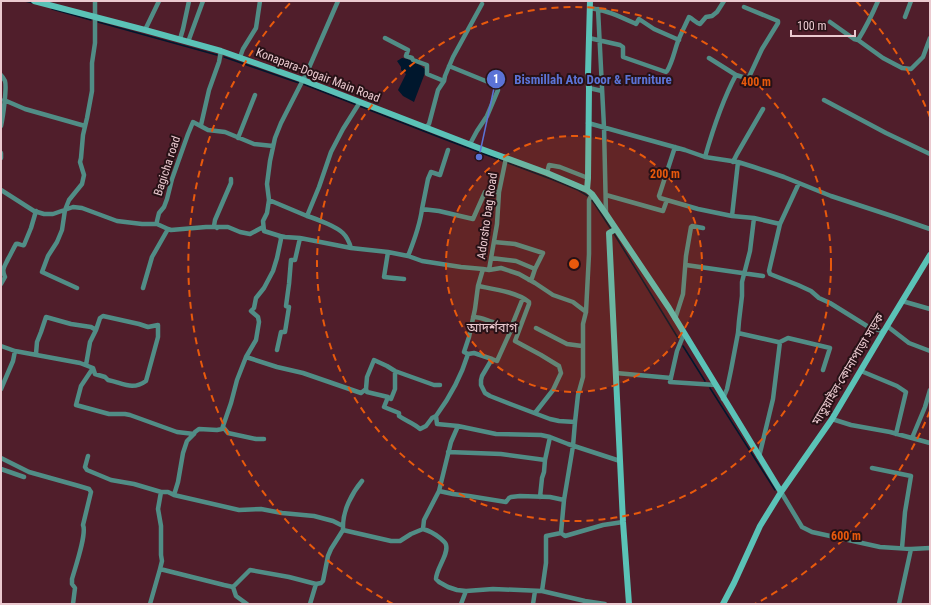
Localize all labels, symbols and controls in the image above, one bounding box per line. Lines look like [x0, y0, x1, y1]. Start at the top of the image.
scale bar [791, 12, 855, 38]
text: 100 m [797, 19, 827, 33]
street label: Konapara-Dogair Main Road [254, 45, 382, 105]
callout: Bismillah Ato Door & Furniture [486, 67, 680, 92]
text: 1 [493, 72, 499, 86]
text: Bismillah Ato Door & Furniture [514, 72, 672, 87]
text: 400 m [741, 75, 771, 89]
street label: Bagicha road [151, 134, 183, 198]
text: 200 m [650, 167, 680, 181]
street label: Adorsho bag Road [474, 172, 500, 260]
centre of rings [567, 257, 581, 271]
street label: মাতুয়াইল-কোনাপাড়া সড়ক [808, 310, 888, 429]
district label: আদর্শবাগ [466, 320, 518, 335]
text: 600 m [831, 529, 861, 543]

